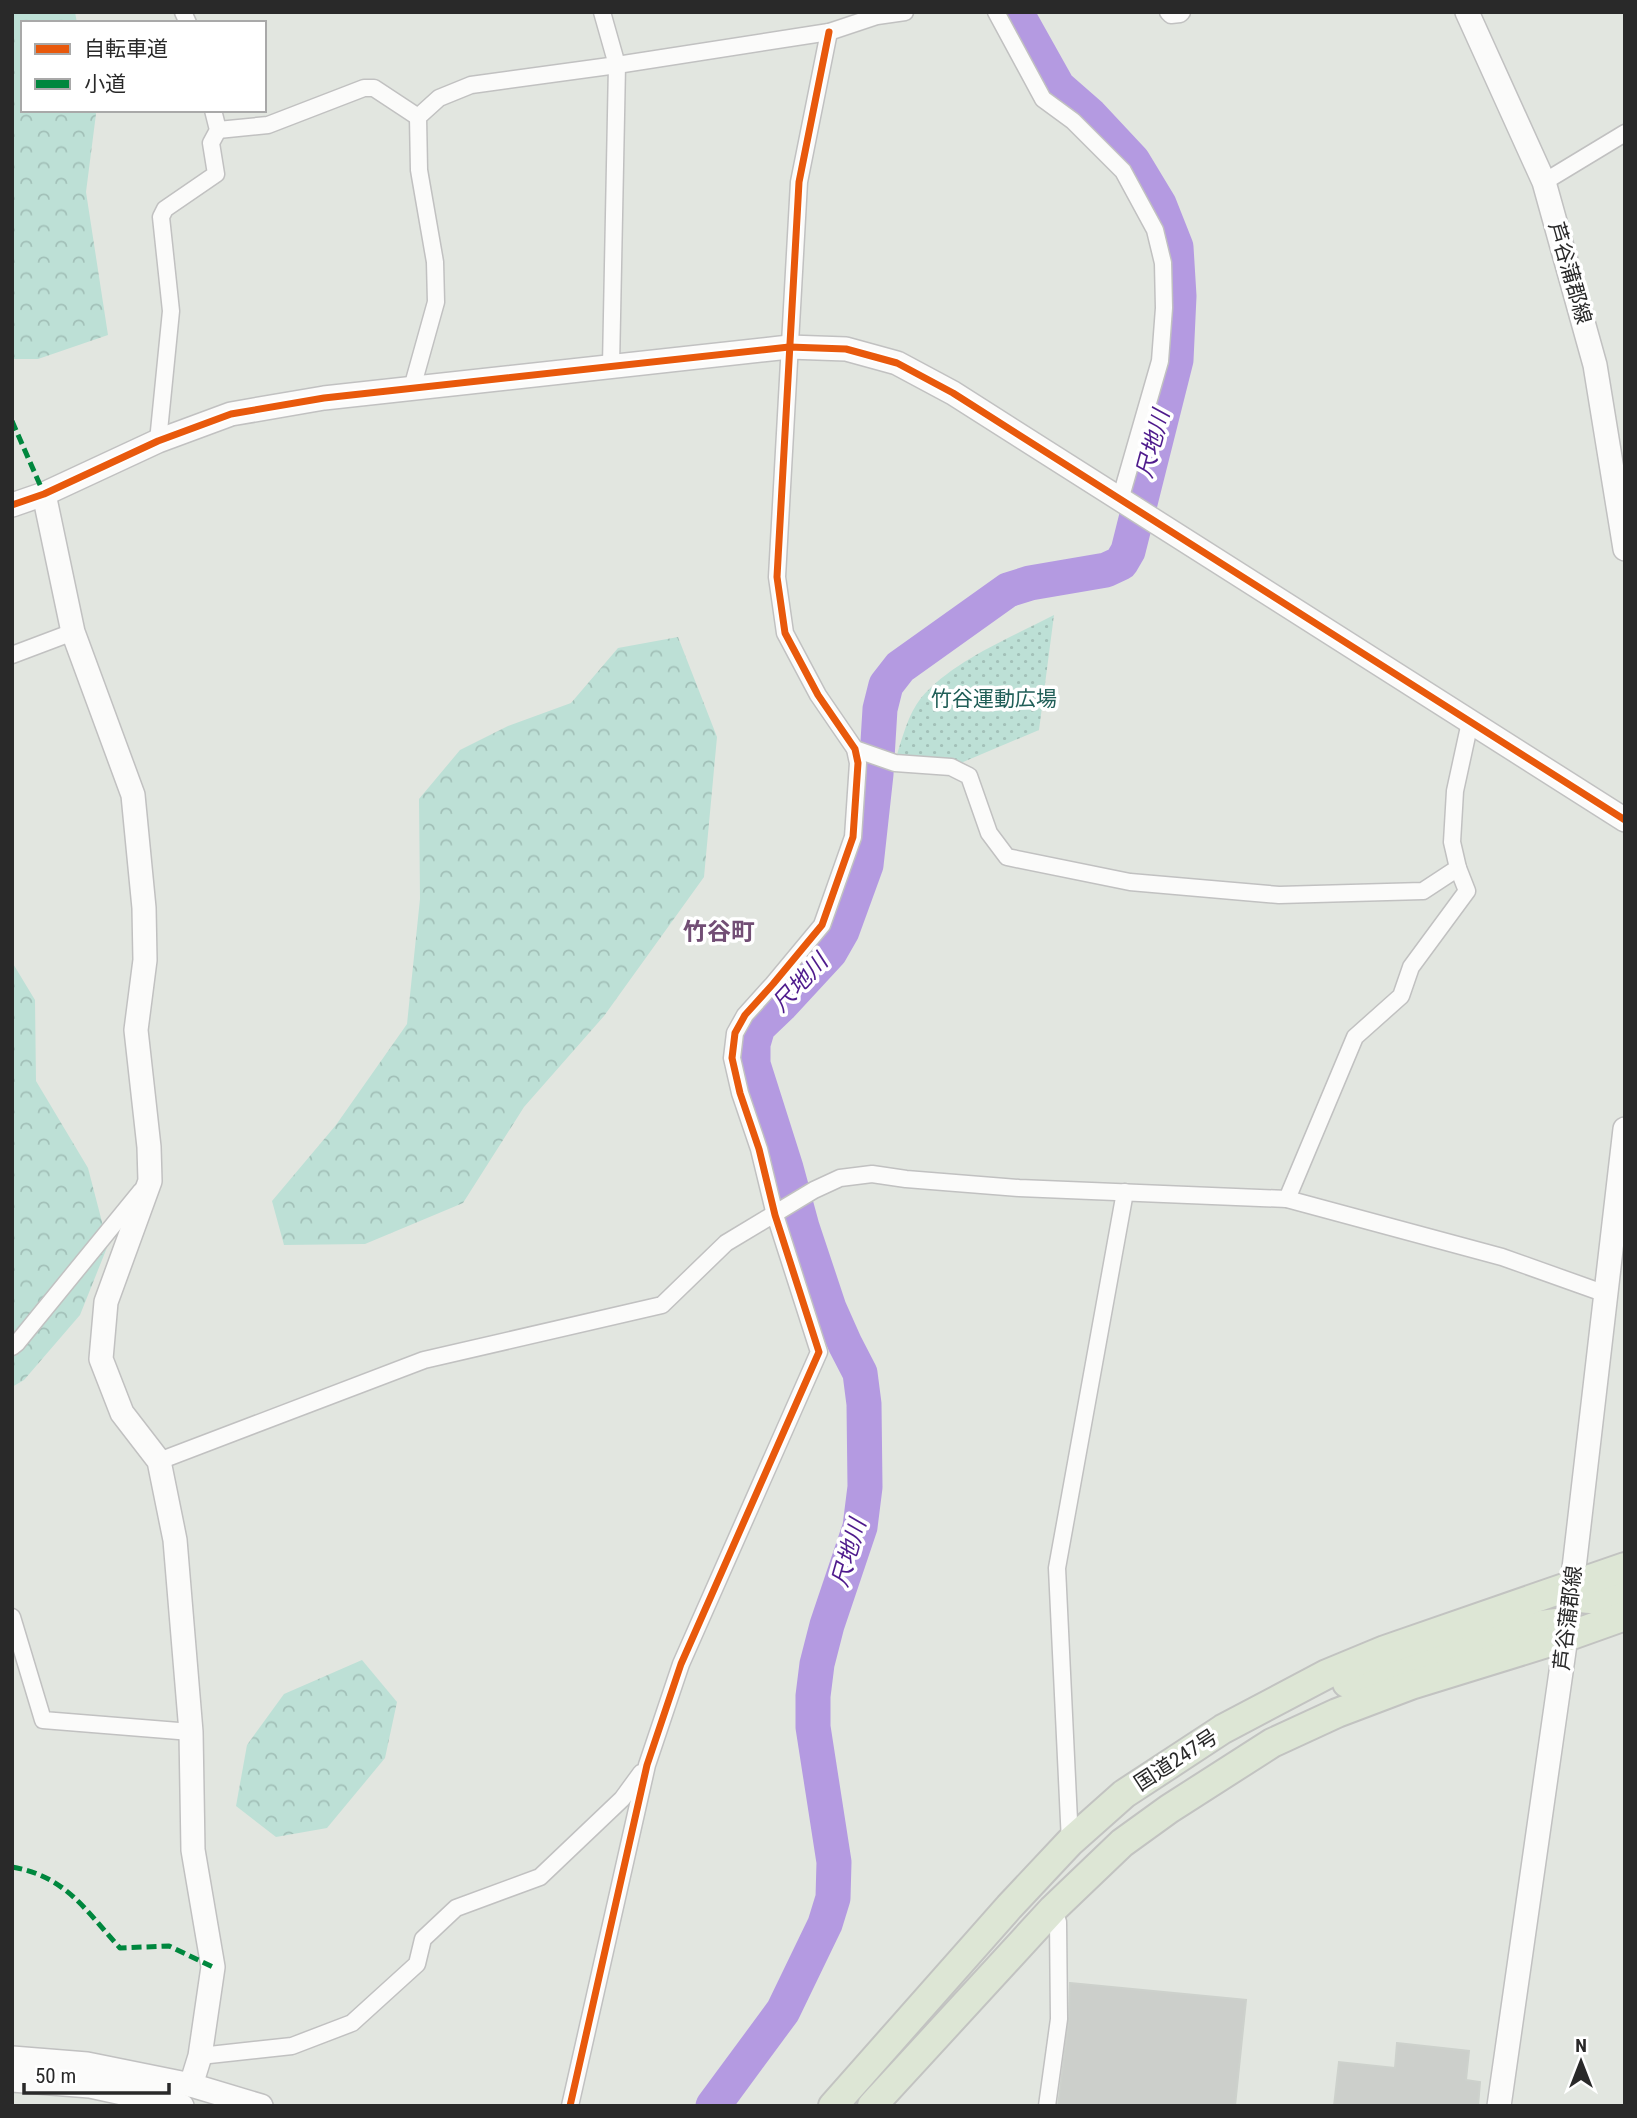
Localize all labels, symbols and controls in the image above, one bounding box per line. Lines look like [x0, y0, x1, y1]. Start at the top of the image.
legend [21, 21, 266, 112]
text: 自転車道 [84, 37, 168, 61]
text: 小道 [84, 72, 126, 96]
street label: 芦谷蒲郡線 [1544, 219, 1596, 327]
water label: 尺地川 [1131, 404, 1176, 481]
park label: 竹谷運動広場 [931, 687, 1057, 711]
district label: 竹谷町 [683, 918, 755, 946]
water label: 尺地川 [767, 946, 835, 1017]
water label: 尺地川 [827, 1513, 872, 1590]
street label: 芦谷蒲郡線 [1550, 1564, 1586, 1672]
street label: 国道247号 [1130, 1724, 1222, 1796]
north arrow [1546, 2027, 1616, 2097]
text: N [1575, 2034, 1587, 2057]
scale bar [24, 2052, 170, 2096]
text: 50 m [35, 2064, 76, 2088]

